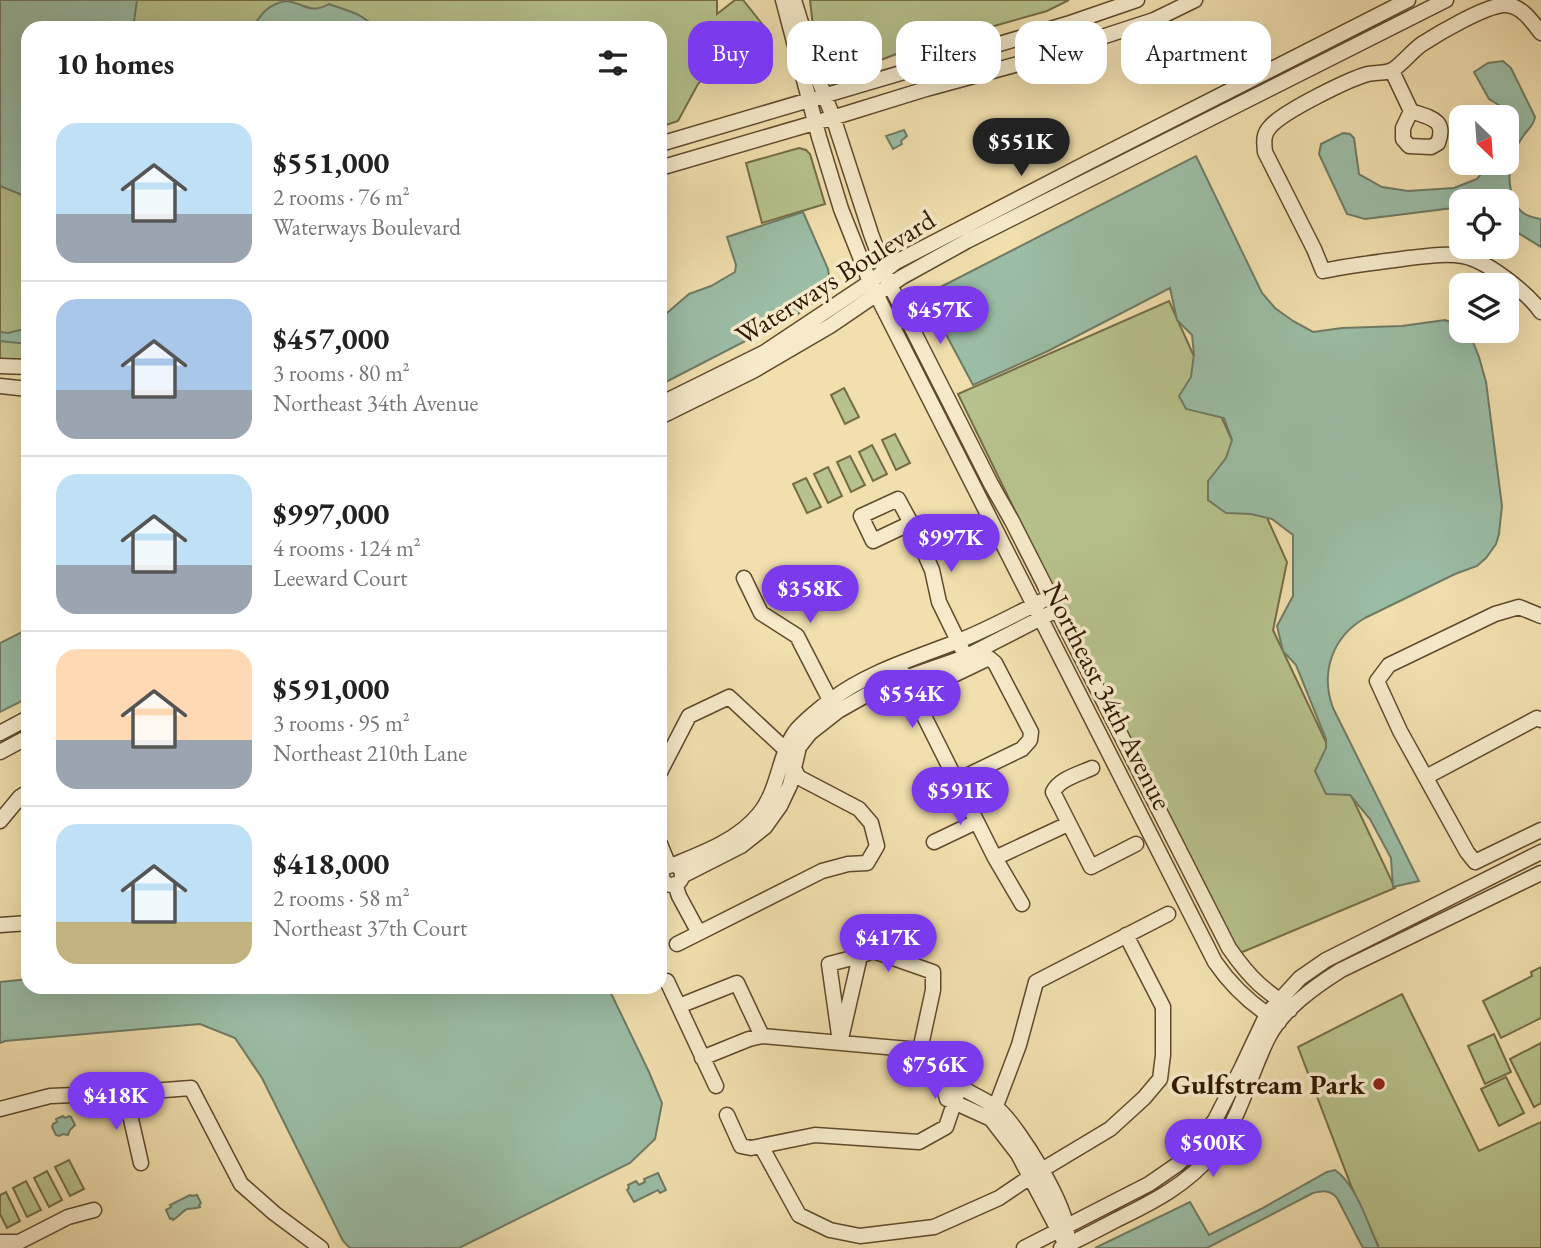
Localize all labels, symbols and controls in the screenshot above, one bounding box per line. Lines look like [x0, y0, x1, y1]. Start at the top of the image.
chip: Buy [688, 21, 773, 84]
chip: Rent [787, 21, 882, 84]
chip: Filters [896, 21, 1001, 84]
chip: New [1015, 21, 1107, 84]
chip: Apartment [1121, 21, 1271, 84]
text: 10 homes [56, 44, 174, 83]
icon: filters [594, 44, 632, 82]
north arrow [1449, 105, 1519, 175]
map controls [1449, 105, 1519, 343]
pin: $551K [972, 118, 1070, 178]
text: $551K [989, 126, 1053, 156]
text: $551,000 [273, 143, 389, 182]
icon: home [112, 151, 196, 235]
text: 2 rooms · 76 m² [273, 182, 410, 212]
button: locate [1449, 189, 1519, 259]
street label: Waterways Boulevard [728, 201, 942, 353]
text: Waterways Boulevard [273, 212, 461, 242]
button: layers [1449, 273, 1519, 343]
pin: $457K [891, 286, 989, 346]
text: $457K [908, 294, 972, 324]
text: $457,000 [273, 319, 389, 358]
icon: home [112, 327, 196, 411]
text: 3 rooms · 80 m² [273, 358, 410, 388]
text: Northeast 34th Avenue [273, 388, 479, 418]
text: $997,000 [273, 494, 389, 533]
icon: home [112, 502, 196, 586]
pin: $997K [902, 514, 1000, 574]
text: $997K [919, 522, 983, 552]
text: 4 rooms · 124 m² [273, 533, 421, 563]
text: Leeward Court [273, 563, 407, 593]
pin: $358K [761, 566, 859, 625]
text: $358K [778, 573, 842, 603]
street label: Northeast 34th Avenue [1035, 576, 1181, 816]
text: $591,000 [273, 669, 389, 708]
pin: $554K [863, 670, 961, 730]
icon: home [112, 677, 196, 761]
text: $554K [880, 678, 944, 708]
text: 3 rooms · 95 m² [273, 708, 410, 738]
text: Northeast 210th Lane [273, 738, 467, 768]
pin: $591K [911, 768, 1009, 827]
text: $591K [928, 775, 992, 805]
text: $418,000 [273, 844, 389, 883]
icon: home [112, 852, 196, 936]
text: 2 rooms · 58 m² [273, 883, 410, 913]
text: Northeast 37th Court [273, 913, 467, 943]
pin: $417K [839, 914, 937, 974]
text: $417K [856, 922, 920, 952]
pin: $756K [886, 1042, 984, 1101]
text: $756K [903, 1049, 967, 1079]
place label: Gulfstream Park [1171, 1066, 1366, 1102]
pin: $418K [67, 1072, 165, 1132]
marker: Gulfstream Park [1371, 1076, 1387, 1092]
text: $418K [84, 1080, 148, 1110]
pin: $500K [1164, 1120, 1262, 1179]
text: $500K [1181, 1127, 1245, 1157]

